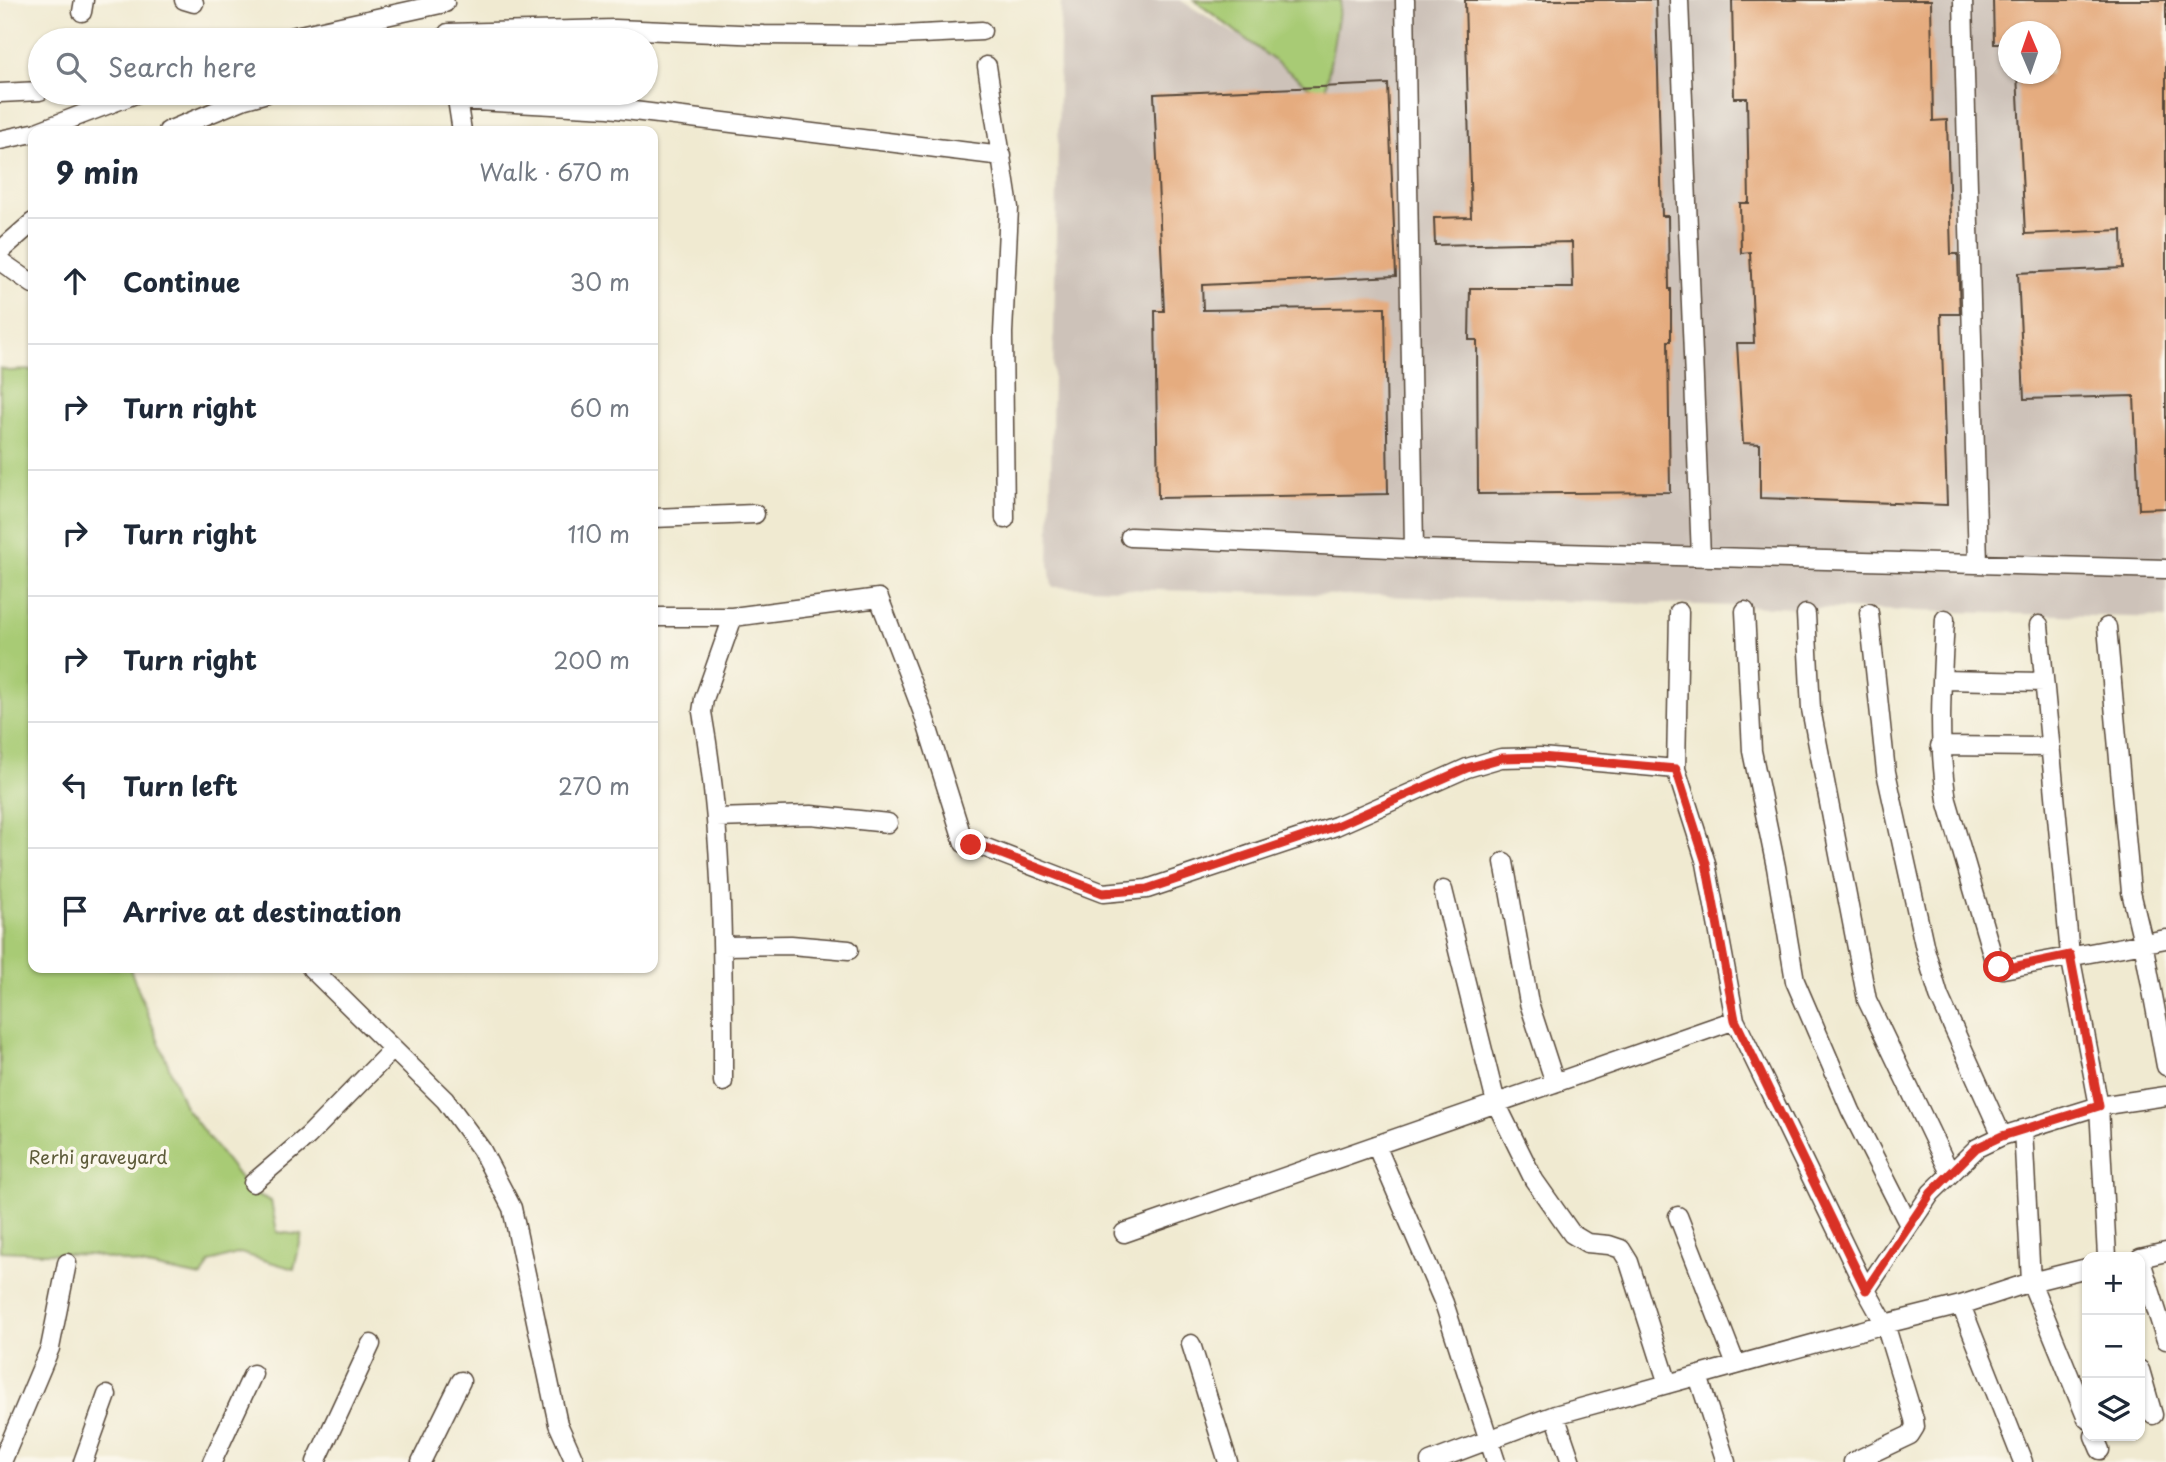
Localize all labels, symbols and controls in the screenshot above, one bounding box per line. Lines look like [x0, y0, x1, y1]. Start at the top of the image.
north arrow [1998, 21, 2061, 84]
search box [28, 28, 658, 105]
text: Search here [108, 47, 257, 86]
icon: search [52, 48, 90, 86]
text: 9 min [56, 149, 139, 194]
text: Walk · 670 m [479, 154, 630, 189]
icon: ahead [56, 262, 94, 300]
text: Continue [123, 262, 240, 301]
text: 30 m [569, 264, 630, 299]
icon: right [56, 388, 94, 426]
text: Turn right [123, 388, 257, 427]
text: 60 m [570, 390, 630, 425]
icon: right [56, 514, 94, 552]
text: Turn right [123, 514, 257, 553]
text: 110 m [568, 516, 630, 551]
icon: right [56, 640, 94, 678]
text: Turn right [123, 640, 257, 679]
text: 200 m [553, 642, 630, 677]
icon: left [56, 766, 94, 804]
text: Turn left [123, 766, 238, 805]
text: 270 m [558, 768, 630, 803]
route end [955, 829, 986, 860]
icon: arrive [56, 892, 94, 930]
text: Arrive at destination [123, 892, 402, 931]
route start [1983, 951, 2014, 982]
park label: Rerhi graveyard [29, 1143, 167, 1170]
map controls [2082, 1252, 2145, 1441]
button: + [2082, 1252, 2145, 1315]
button: − [2082, 1315, 2145, 1378]
button: layers [2082, 1378, 2145, 1441]

